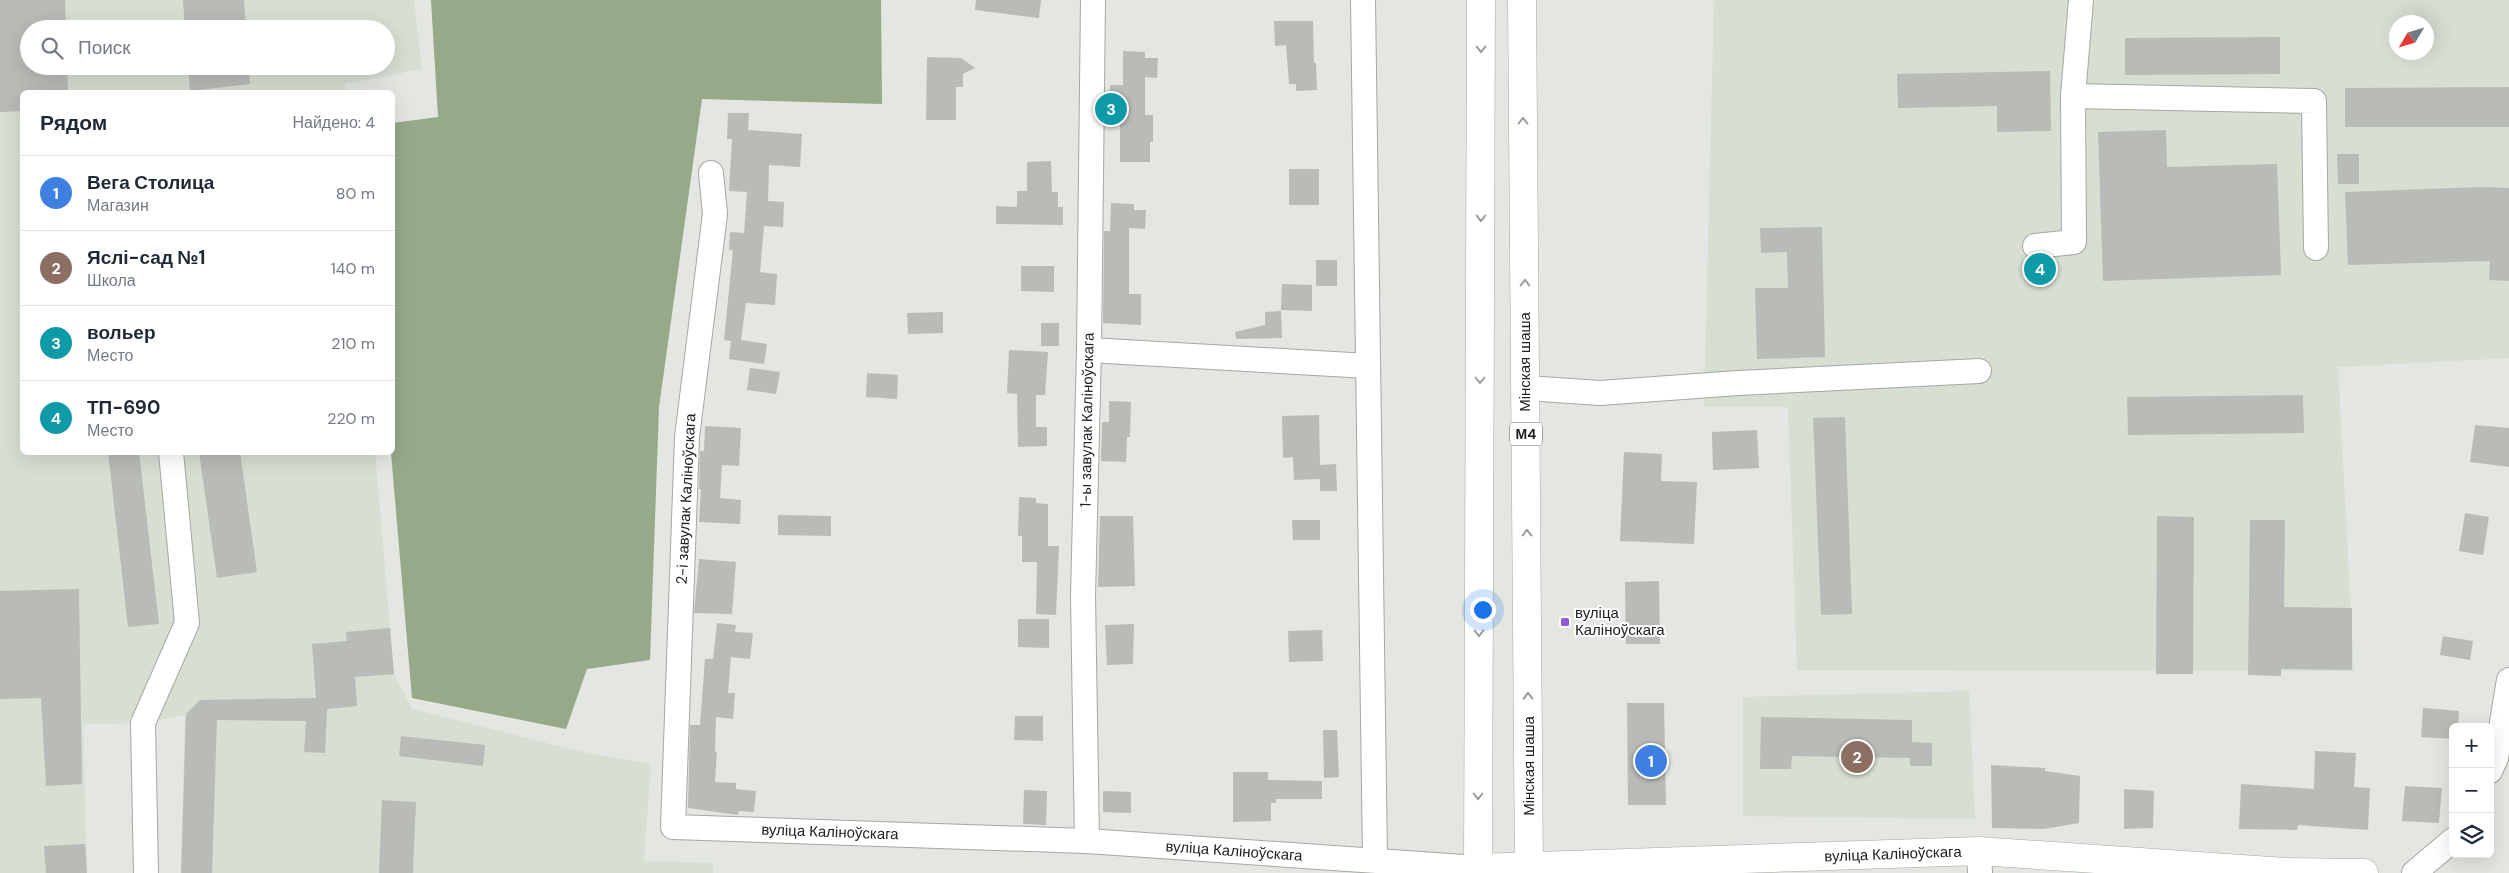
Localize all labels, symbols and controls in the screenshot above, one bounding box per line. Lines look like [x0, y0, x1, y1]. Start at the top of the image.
north arrow [2389, 15, 2434, 60]
search box [20, 20, 395, 75]
icon: search [38, 34, 66, 62]
text: Поиск [78, 35, 131, 60]
one-way arrow [1476, 45, 1486, 53]
pin: 3 [1095, 90, 1127, 128]
text: Рядом [40, 109, 107, 137]
text: Найдено: 4 [292, 112, 375, 133]
one-way arrow [1518, 117, 1528, 124]
text: Вега Столица [87, 170, 214, 195]
text: 1 [53, 183, 59, 204]
text: 80 m [336, 183, 375, 204]
text: Магазин [87, 195, 149, 216]
one-way arrow [1476, 214, 1486, 222]
text: Яслі-сад №1 [87, 245, 206, 270]
pin: 4 [2024, 250, 2056, 288]
text: 2 [51, 258, 61, 279]
text: 140 m [331, 258, 375, 279]
text: Школа [87, 270, 136, 291]
one-way arrow [1520, 279, 1530, 287]
street label: Мінская шаша [1515, 311, 1535, 412]
text: вольер [87, 320, 156, 345]
street label: 1-ы завулак Каліноўскага [1075, 332, 1099, 508]
text: 3 [51, 333, 61, 354]
text: 210 m [331, 333, 375, 354]
text: Место [87, 345, 133, 366]
one-way arrow [1475, 376, 1485, 384]
text: ТП-690 [87, 395, 160, 420]
text: 4 [51, 408, 61, 429]
text: 220 m [327, 408, 375, 429]
street label: 2-і завулак Каліноўскага [672, 412, 701, 585]
text: Место [87, 420, 133, 441]
road number: М4 [1510, 422, 1542, 446]
one-way arrow [1522, 529, 1532, 537]
your location [1470, 597, 1496, 623]
place label: вуліца Каліноўскага [1575, 603, 1665, 640]
marker: вуліца Каліноўскага [1559, 616, 1571, 628]
one-way arrow [1474, 630, 1484, 637]
one-way arrow [1523, 692, 1533, 700]
street label: Мінская шаша [1519, 715, 1539, 816]
map controls [2449, 723, 2494, 858]
button: + [2449, 723, 2494, 768]
pin: 2 [1841, 738, 1873, 776]
pin: 1 [1635, 742, 1667, 780]
button: − [2449, 768, 2494, 813]
one-way arrow [1473, 792, 1483, 800]
button: layers [2449, 813, 2494, 858]
street label: вуліца Каліноўскага [761, 820, 900, 844]
street label: вуліца Каліноўскага [1165, 836, 1304, 866]
street label: вуліца Каліноўскага [1824, 842, 1963, 866]

